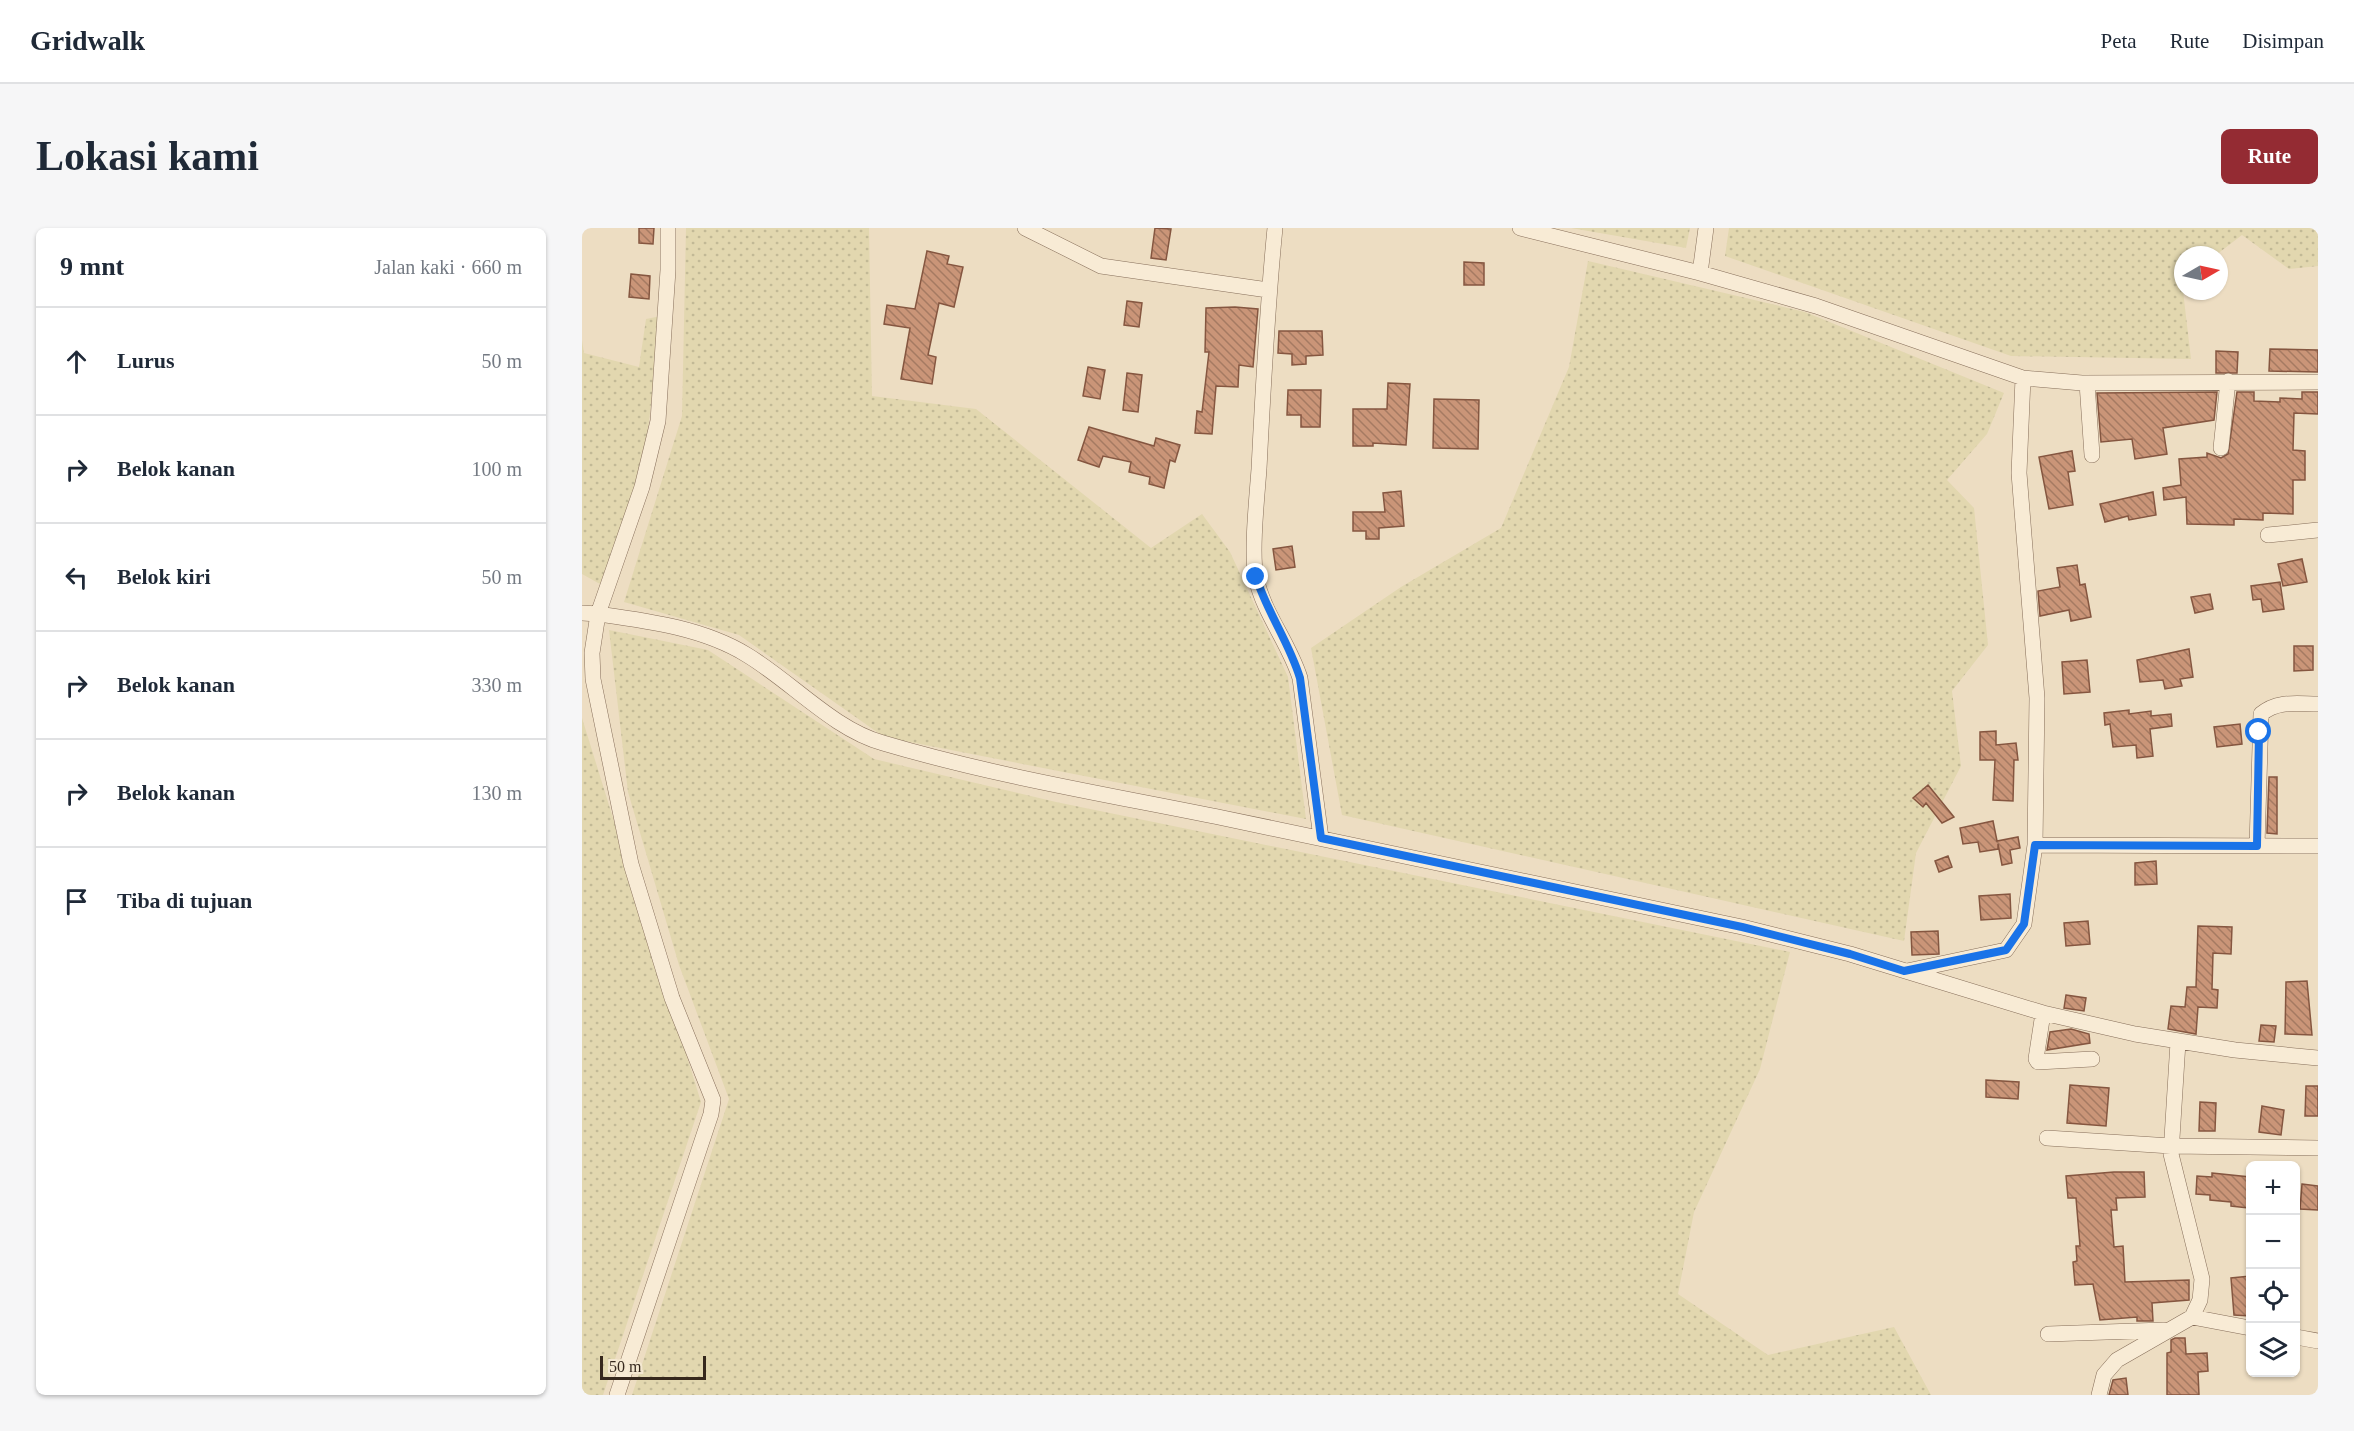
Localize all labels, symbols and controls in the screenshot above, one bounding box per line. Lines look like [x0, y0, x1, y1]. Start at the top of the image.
text: Gridwalk [30, 25, 145, 56]
text: Peta [2101, 29, 2137, 53]
text: Rute [2170, 29, 2209, 53]
text: Disimpan [2242, 29, 2324, 53]
button: Rute [2221, 129, 2318, 184]
text: Lokasi kami [36, 133, 259, 179]
north arrow [2174, 246, 2228, 300]
text: 9 mnt [60, 252, 124, 281]
text: Jalan kaki · 660 m [374, 256, 522, 278]
icon: ahead [60, 345, 93, 378]
text: Lurus [117, 348, 174, 373]
text: 50 m [481, 350, 522, 372]
icon: right [60, 453, 93, 486]
text: Belok kanan [117, 456, 235, 481]
text: 100 m [471, 458, 522, 480]
icon: left [60, 561, 93, 594]
route end [1242, 563, 1268, 589]
text: Belok kiri [117, 564, 211, 589]
text: 50 m [481, 566, 522, 588]
icon: right [60, 669, 93, 702]
text: Belok kanan [117, 672, 235, 697]
text: 330 m [471, 674, 522, 696]
route start [2245, 718, 2271, 744]
icon: right [60, 777, 93, 810]
text: Belok kanan [117, 780, 235, 805]
text: 130 m [471, 782, 522, 804]
icon: arrive [60, 885, 93, 918]
text: Tiba di tujuan [117, 888, 252, 913]
map controls [2246, 1161, 2300, 1377]
button: + [2246, 1161, 2300, 1215]
button: − [2246, 1215, 2300, 1269]
button: locate [2246, 1269, 2300, 1323]
button: layers [2246, 1323, 2300, 1377]
scale bar [600, 1353, 706, 1380]
text: 50 m [609, 1358, 641, 1375]

